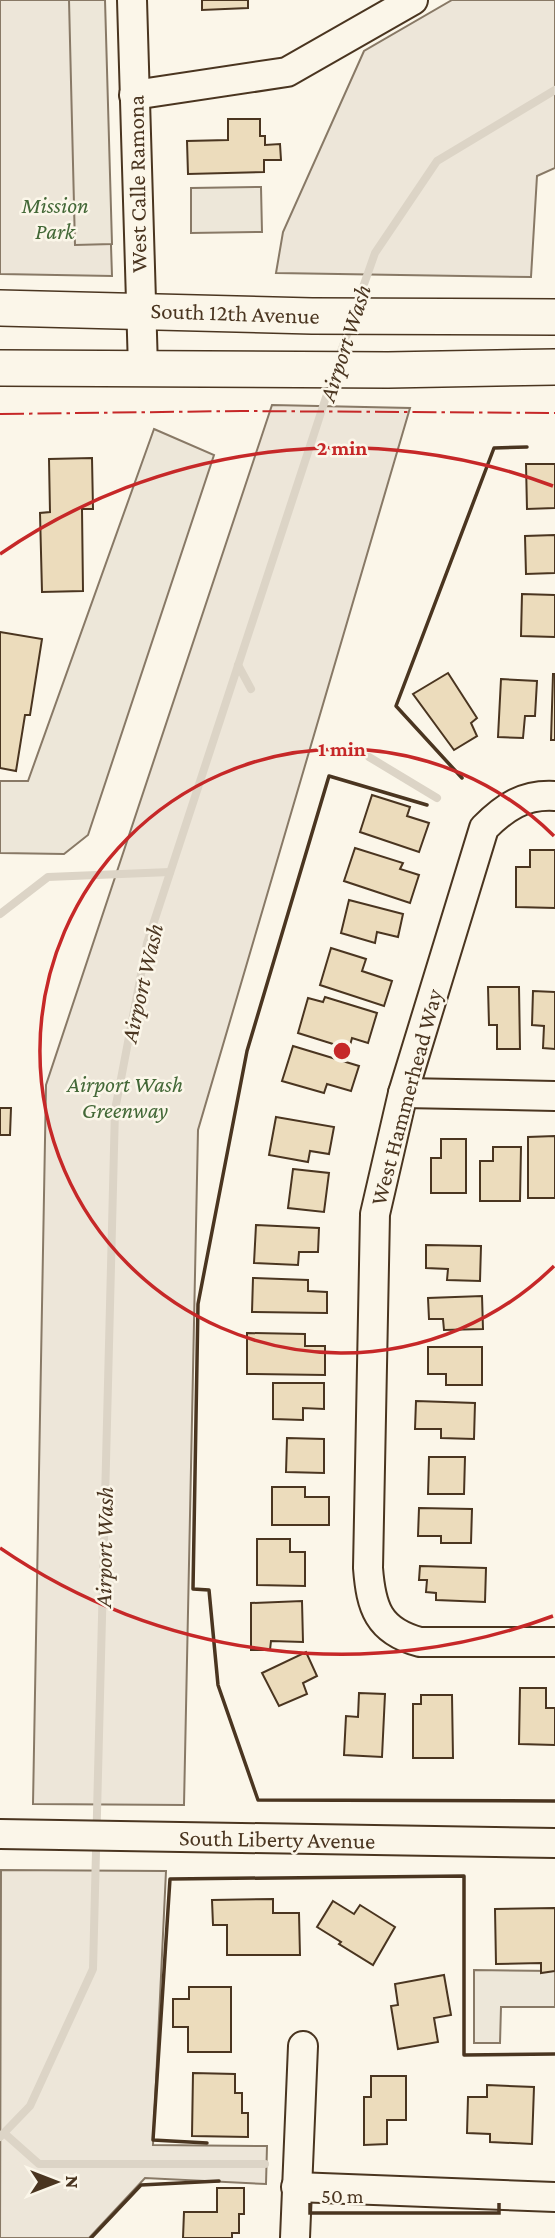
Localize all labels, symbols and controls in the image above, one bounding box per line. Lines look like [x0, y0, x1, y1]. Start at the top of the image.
street label: West Calle Ramona [122, 94, 152, 273]
park label: Mission Park [20, 192, 89, 244]
water label: Airport Wash [313, 281, 376, 406]
street label: South 12th Avenue [150, 297, 320, 329]
text: 2 min [317, 436, 367, 460]
text: 1 min [318, 737, 366, 761]
water label: Airport Wash [115, 921, 168, 1046]
street label: West Hammerhead Way [365, 986, 447, 1208]
centre of rings [330, 1039, 354, 1063]
park label: Airport Wash Greenway [66, 1071, 183, 1123]
water label: Airport Wash [89, 1486, 118, 1609]
street label: South Liberty Avenue [179, 1824, 375, 1854]
north arrow [21, 2147, 91, 2217]
scale bar [310, 2172, 499, 2216]
text: N [62, 2176, 83, 2189]
text: 50 m [321, 2184, 364, 2208]

